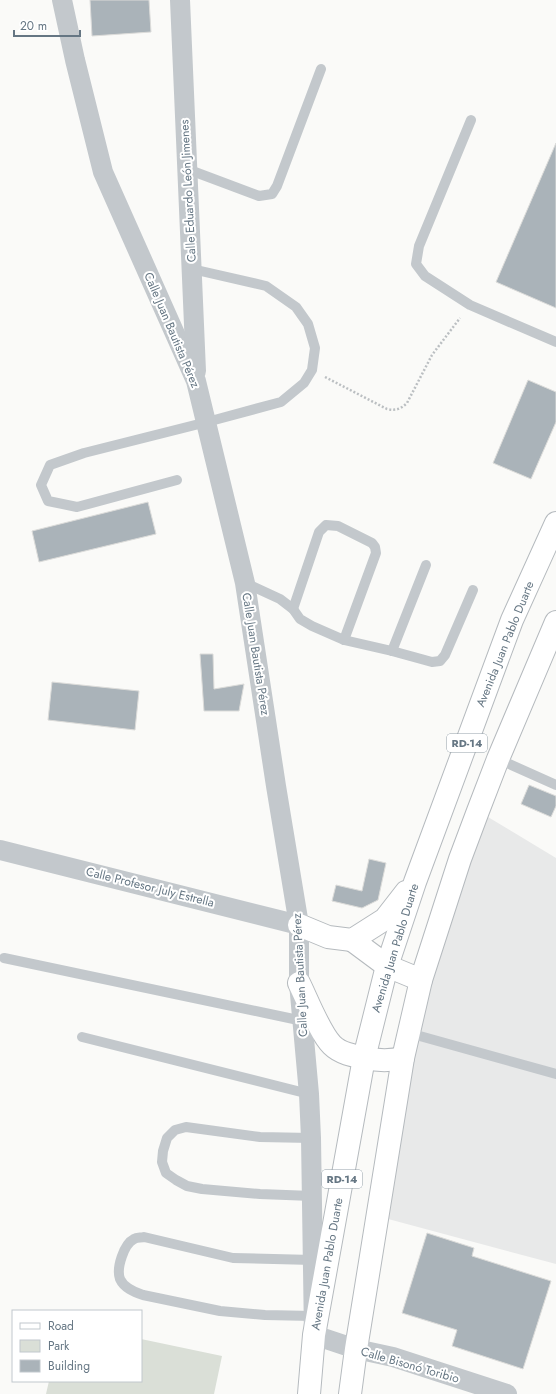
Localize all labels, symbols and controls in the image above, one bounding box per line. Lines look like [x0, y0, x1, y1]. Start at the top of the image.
scale bar [14, 12, 80, 38]
text: 20 m [20, 17, 47, 35]
street label: Calle Eduardo León Jimenes [175, 119, 201, 263]
street label: Calle Juan Bautista Pérez [140, 269, 205, 391]
street label: Avenida Juan Pablo Duarte [472, 578, 538, 710]
street label: Calle Juan Bautista Pérez [237, 591, 275, 717]
road number: RD-14 [447, 734, 487, 752]
street label: Calle Profesor July Estrella [84, 862, 216, 912]
street label: Avenida Juan Pablo Duarte [367, 881, 423, 1015]
street label: Calle Juan Bautista Pérez [288, 912, 312, 1037]
road number: RD-14 [322, 1170, 362, 1188]
street label: Avenida Juan Pablo Duarte [306, 1196, 348, 1332]
legend [12, 1310, 142, 1382]
text: Road [48, 1317, 74, 1335]
text: Park [48, 1337, 70, 1355]
street label: Calle Bisonó Toribio [359, 1342, 462, 1388]
text: Building [48, 1357, 90, 1375]

